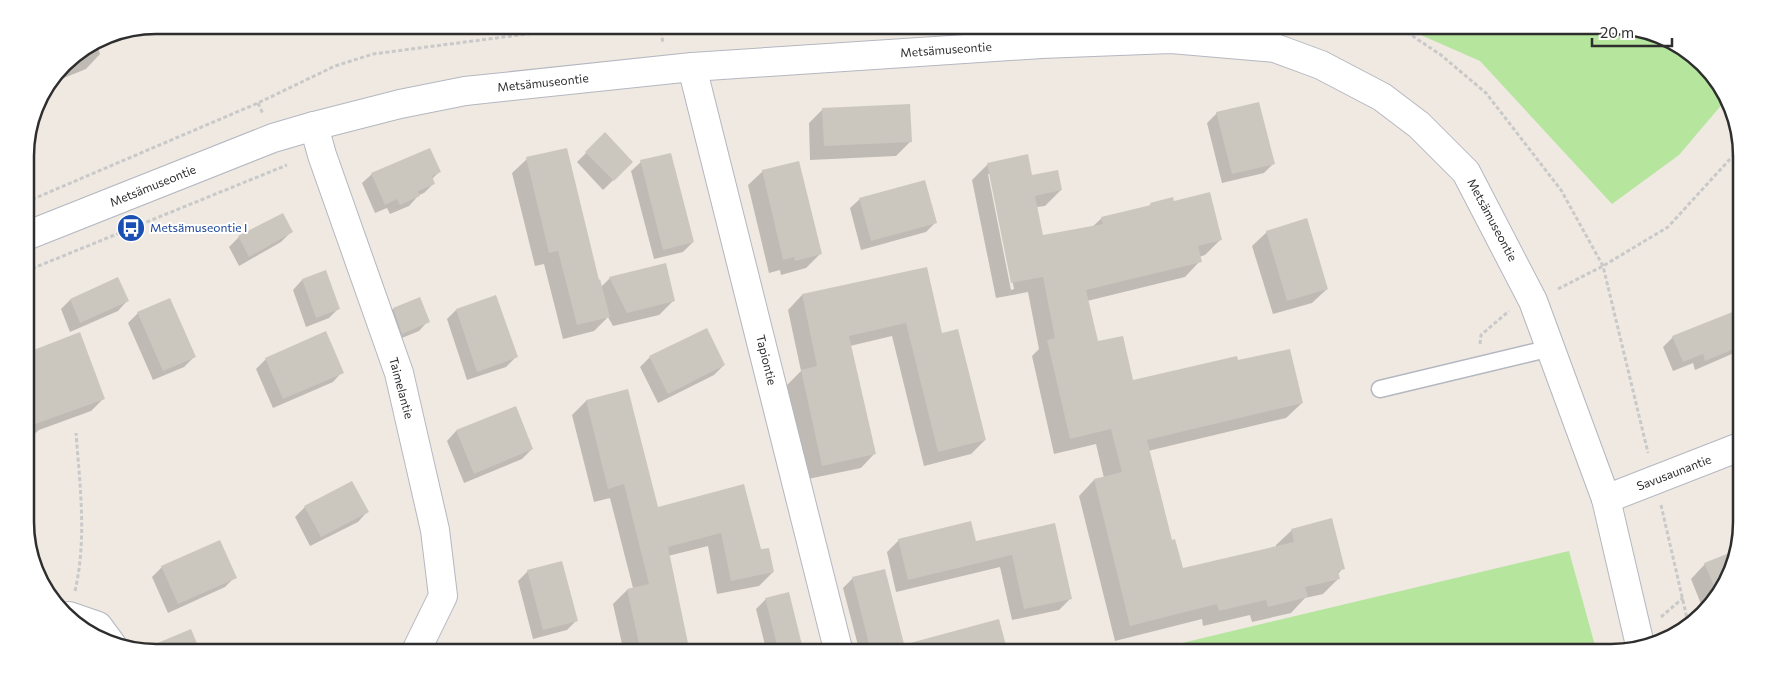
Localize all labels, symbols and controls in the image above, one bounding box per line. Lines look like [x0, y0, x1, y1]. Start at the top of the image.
scale bar [1592, 15, 1672, 47]
text: 20 m [1600, 23, 1634, 41]
street label: Metsämuseontie [900, 39, 992, 59]
street label: Metsämuseontie [497, 70, 589, 94]
street label: Metsämuseontie [108, 161, 198, 209]
street label: Metsämuseontie [1465, 176, 1521, 263]
bus stop icon: Metsämuseontie I [116, 213, 146, 243]
place label: Metsämuseontie I [150, 220, 247, 234]
street label: Tapiontie [754, 333, 780, 386]
street label: Taimelantie [387, 355, 417, 420]
street label: Savusaunantie [1634, 451, 1713, 493]

